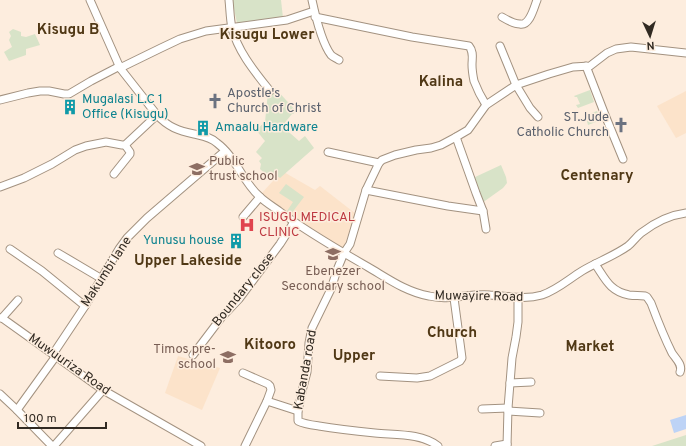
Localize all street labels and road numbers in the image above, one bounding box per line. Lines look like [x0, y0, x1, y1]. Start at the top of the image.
street label: Makumbi lane [78, 234, 136, 310]
street label: Boundary close [209, 250, 279, 330]
street label: Muwayire Road [434, 288, 524, 306]
street label: Kabanda road [291, 329, 321, 411]
street label: Muwuuriza Road [25, 331, 113, 399]

